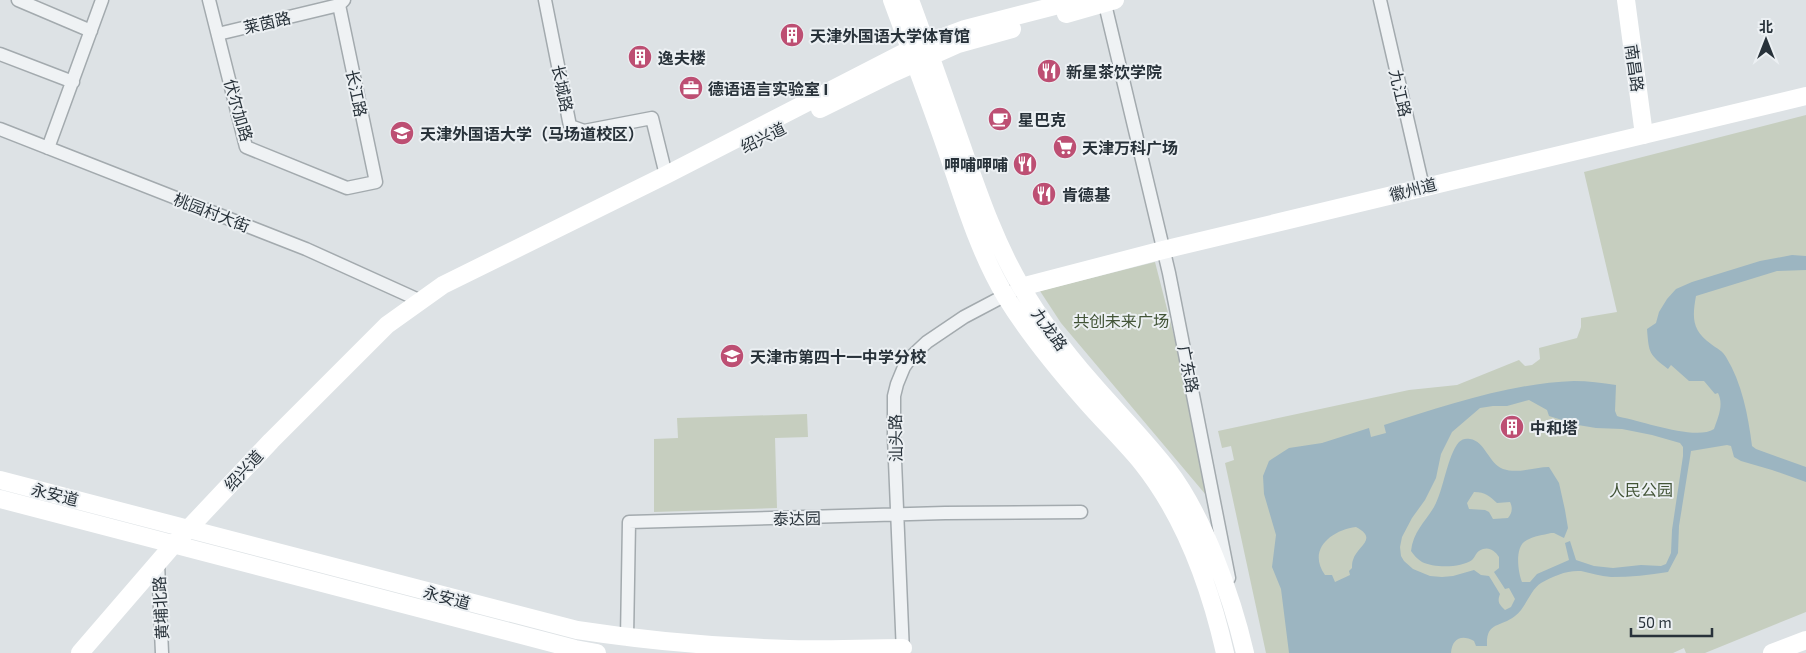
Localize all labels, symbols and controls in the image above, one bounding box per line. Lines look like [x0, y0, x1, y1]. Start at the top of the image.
street label: 莱茵路 [241, 7, 293, 37]
north arrow [1741, 15, 1791, 65]
text: 北 [1759, 18, 1773, 35]
building icon: 天津外国语大学体育馆 [779, 22, 805, 48]
place label: 天津外国语大学体育馆 [810, 26, 970, 45]
street label: 南昌路 [1622, 43, 1648, 93]
building icon: 逸夫楼 [627, 44, 653, 70]
place label: 逸夫楼 [658, 48, 706, 67]
restaurant icon: 新星茶饮学院 [1036, 58, 1062, 84]
place label: 新星茶饮学院 [1066, 62, 1162, 81]
street label: 长城路 [549, 63, 577, 113]
street label: 九江路 [1386, 67, 1416, 119]
street label: 长江路 [343, 68, 371, 118]
office icon: 德语语言实验室 I [678, 75, 704, 101]
street label: 伏尔加路 [221, 77, 257, 143]
place label: 德语语言实验室 I [708, 79, 828, 98]
cafe icon: 星巴克 [987, 106, 1013, 132]
place label: 星巴克 [1018, 110, 1066, 129]
street label: 绍兴道 [737, 118, 789, 156]
school or university icon: 天津外国语大学（马场道校区） [389, 120, 415, 146]
place label: 天津外国语大学（马场道校区） [420, 124, 644, 143]
supermarket icon: 天津万科广场 [1052, 134, 1078, 160]
place label: 天津万科广场 [1082, 138, 1178, 157]
restaurant icon: 呷哺呷哺 [1012, 151, 1038, 177]
place label: 呷哺呷哺 [944, 155, 1008, 174]
street label: 徽州道 [1387, 174, 1439, 204]
restaurant icon: 肯德基 [1031, 181, 1057, 207]
place label: 肯德基 [1062, 185, 1111, 204]
street label: 桃园村大街 [171, 189, 253, 235]
street label: 九龙路 [1028, 304, 1072, 354]
park label: 共创未来广场 [1073, 311, 1169, 330]
school or university icon: 天津市第四十一中学分校 [719, 343, 745, 369]
street label: 广东路 [1175, 344, 1203, 394]
place label: 天津市第四十一中学分校 [750, 347, 927, 366]
street label: 汕头路 [885, 414, 905, 462]
building icon: 中和塔 [1499, 414, 1525, 440]
place label: 中和塔 [1530, 418, 1578, 437]
street label: 绍兴道 [220, 446, 266, 494]
street label: 永安道 [29, 479, 81, 509]
park label: 人民公园 [1609, 480, 1673, 499]
street label: 泰达园 [773, 508, 821, 528]
street label: 黄埔北路 [149, 576, 171, 640]
street label: 永安道 [421, 582, 473, 612]
scale bar [1631, 606, 1712, 638]
text: 50 m [1638, 613, 1672, 631]

